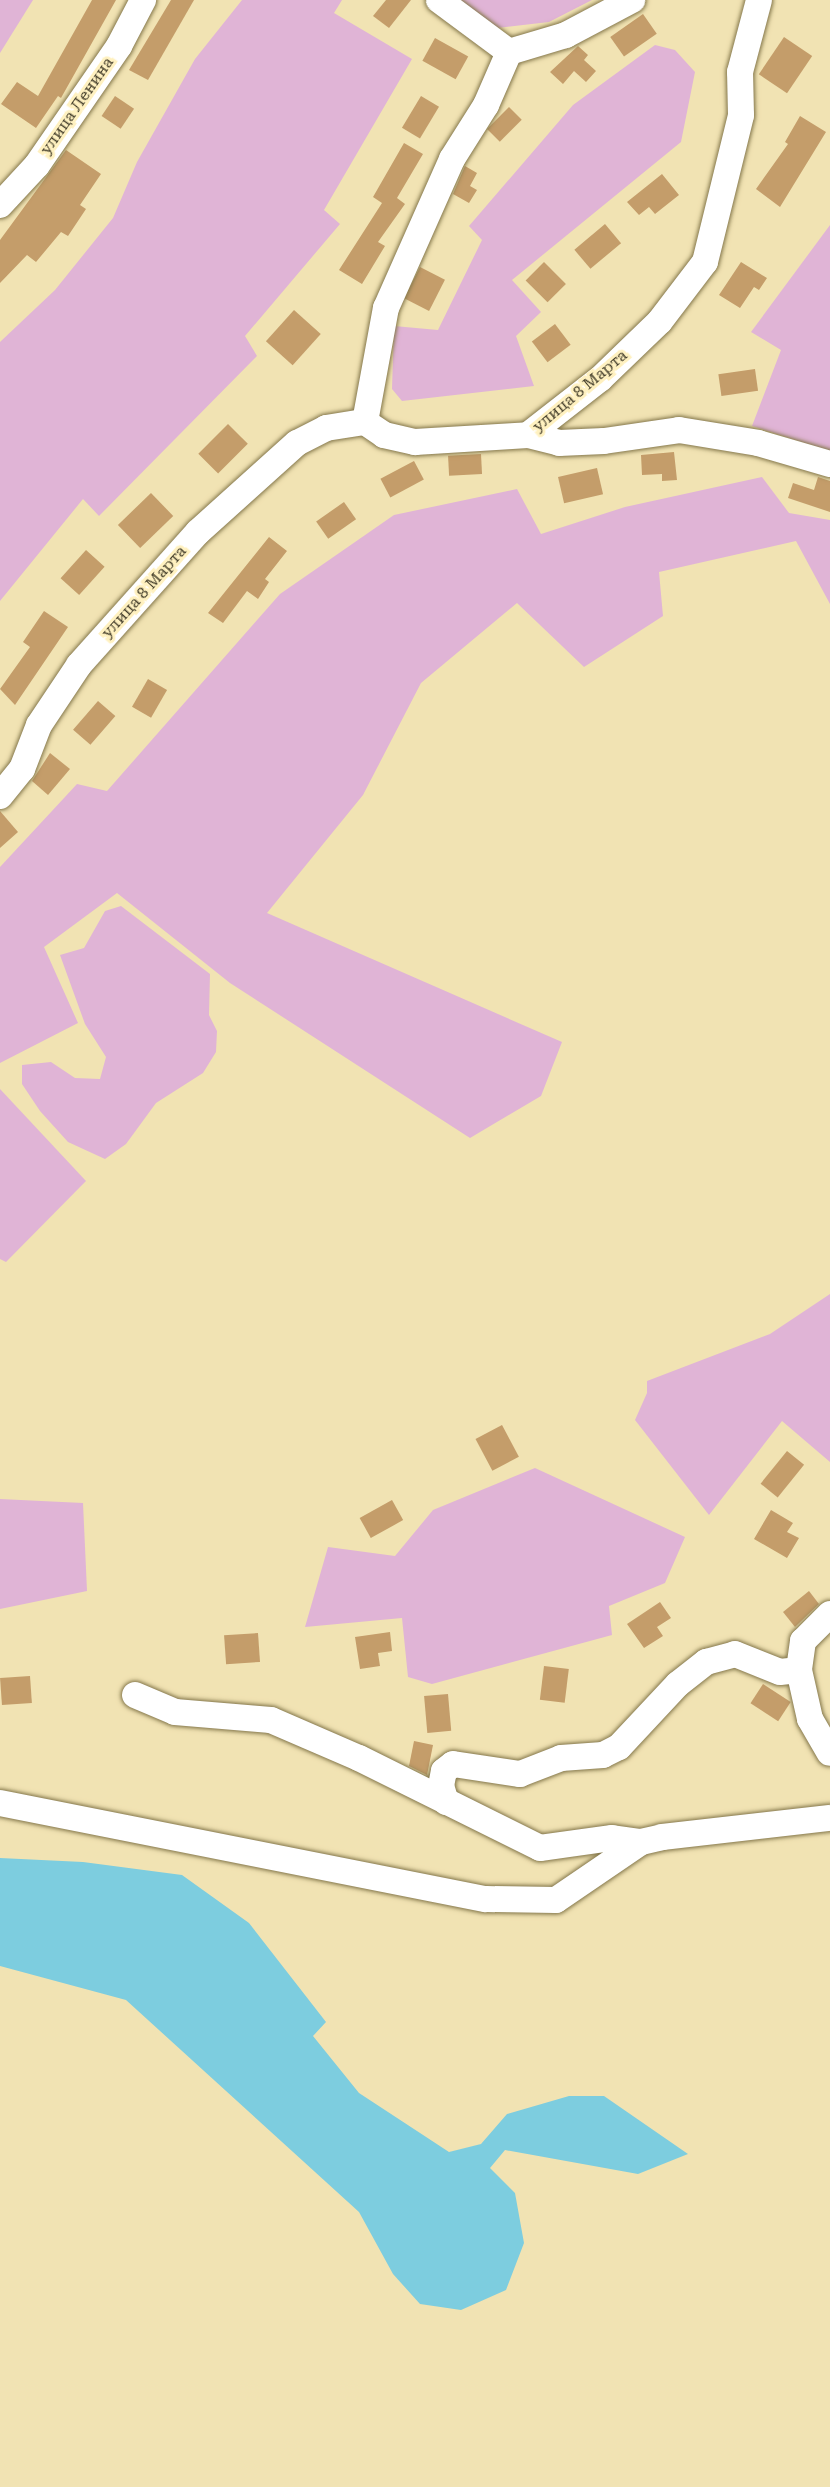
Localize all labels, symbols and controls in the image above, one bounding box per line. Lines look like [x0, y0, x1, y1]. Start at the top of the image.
street label: улица Ленина [36, 54, 118, 158]
street label: улица 8 Марта [529, 346, 631, 436]
street label: улица 8 Марта [98, 542, 190, 642]

